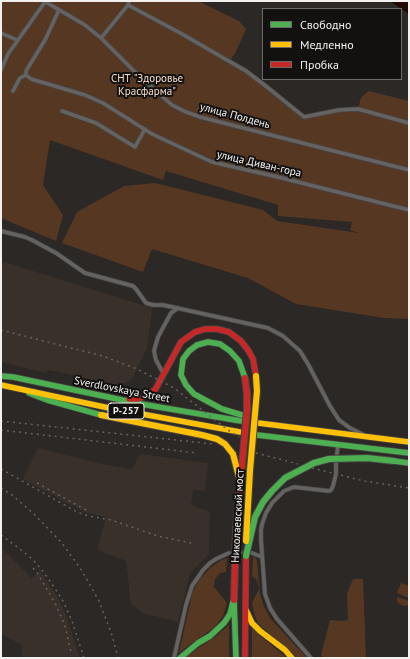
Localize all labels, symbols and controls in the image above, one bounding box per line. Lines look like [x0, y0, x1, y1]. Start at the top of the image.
legend [262, 8, 402, 80]
text: Свободно [300, 17, 351, 32]
text: Медленно [300, 37, 354, 52]
text: Пробка [300, 57, 339, 72]
park label: СНТ "Здоровье Красфарма" [111, 72, 183, 98]
street label: улица Полдень [198, 100, 272, 132]
street label: улица Диван-гора [215, 148, 303, 180]
street label: Sverdlovskaya Street [73, 374, 171, 406]
road number: Р-257 [108, 403, 144, 419]
street label: Николаевский мост [229, 469, 247, 563]

